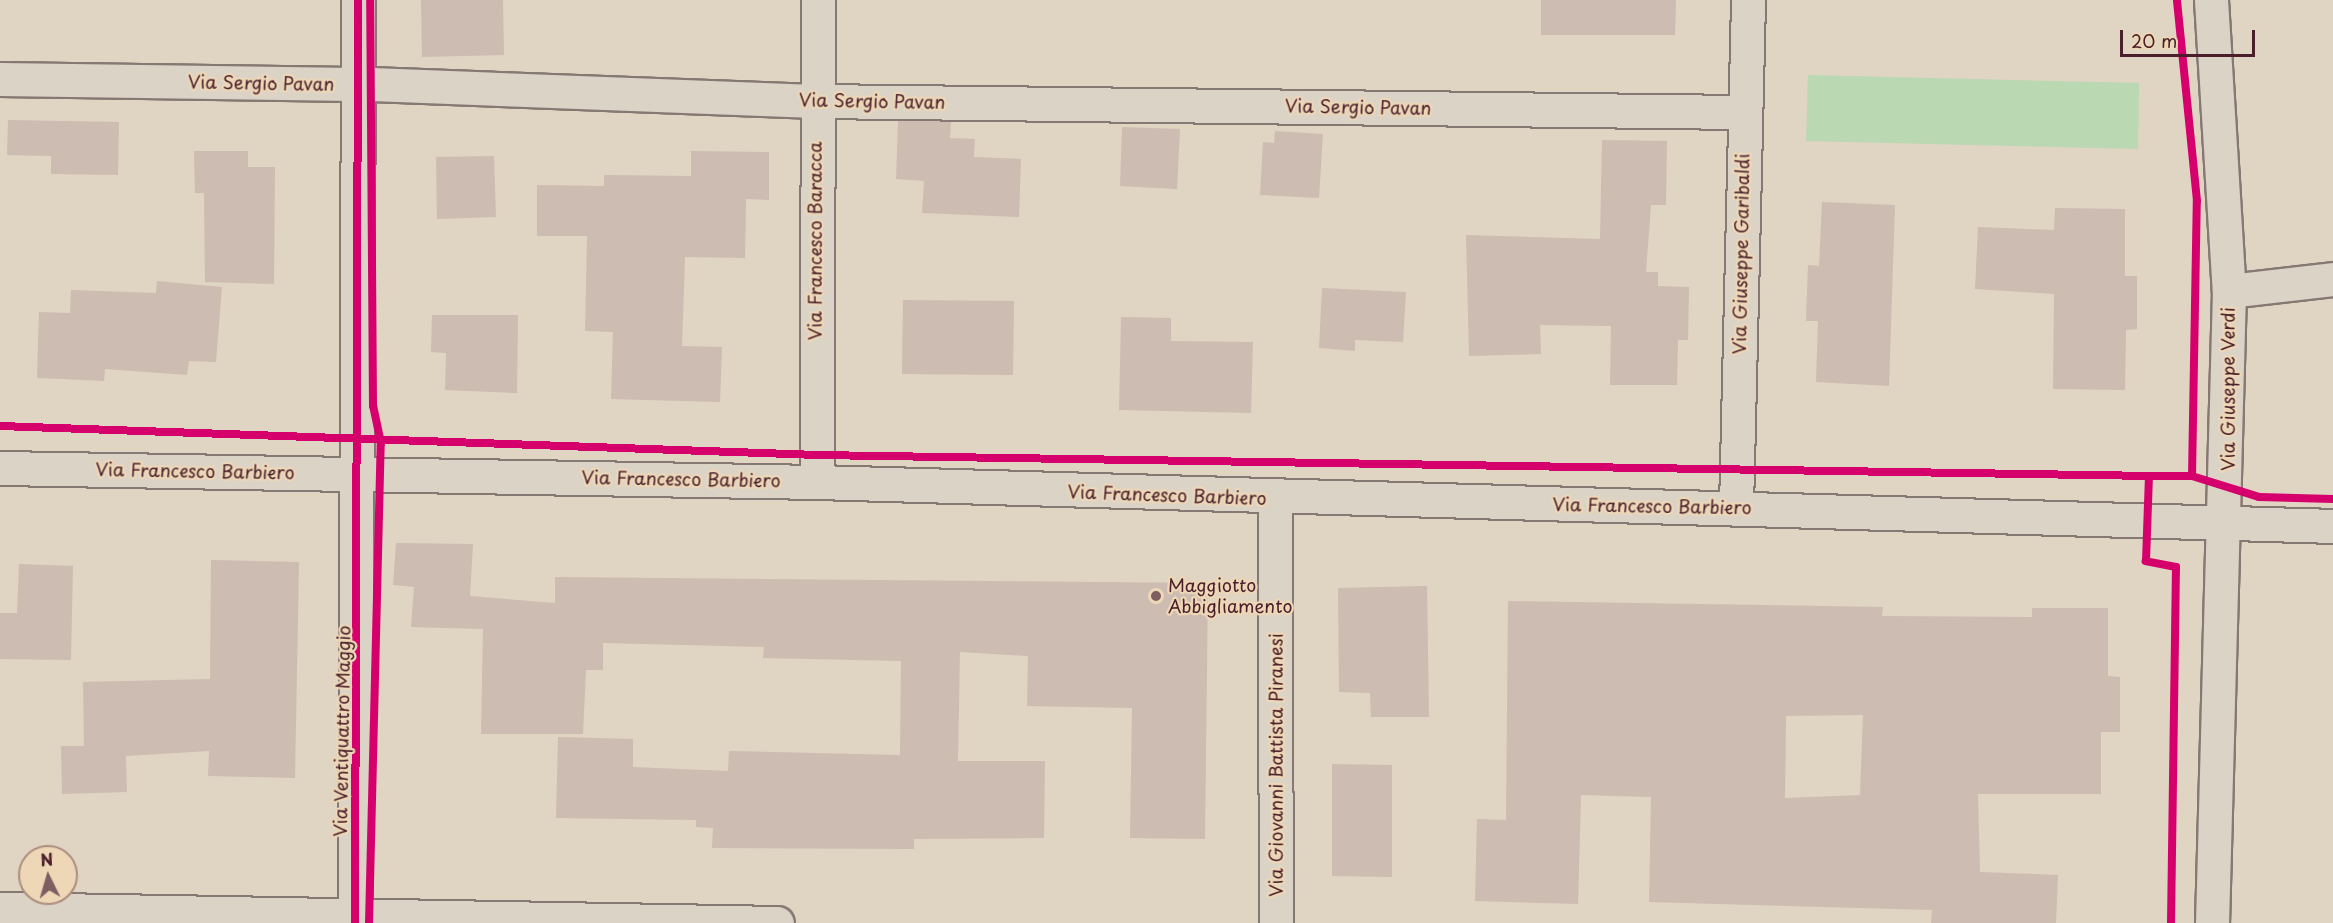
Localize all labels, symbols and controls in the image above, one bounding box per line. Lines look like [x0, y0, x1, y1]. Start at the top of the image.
scale bar [2123, 18, 2258, 56]
text: 20 m [2131, 27, 2177, 54]
street label: Via Sergio Pavan [188, 71, 334, 95]
street label: Via Sergio Pavan [799, 89, 945, 113]
street label: Via Sergio Pavan [1285, 95, 1431, 119]
street label: Via Francesco Baracca [804, 142, 826, 340]
street label: Via Giuseppe Garibaldi [1728, 154, 1754, 354]
street label: Via Giuseppe Verdi [2217, 307, 2239, 471]
street label: Via Francesco Barbiero [95, 458, 295, 484]
street label: Via Francesco Barbiero [581, 466, 781, 492]
street label: Via Francesco Barbiero [1067, 481, 1267, 509]
street label: Via Francesco Barbiero [1552, 493, 1752, 519]
place label: Maggiotto Abbigliamento [1168, 575, 1292, 618]
marker: Maggiotto Abbigliamento [1149, 589, 1163, 603]
street label: Via Ventiquattro Maggio [329, 625, 355, 837]
street label: Via Giovanni Battista Piranesi [1265, 633, 1287, 897]
north arrow [18, 845, 78, 905]
text: N [39, 847, 54, 872]

